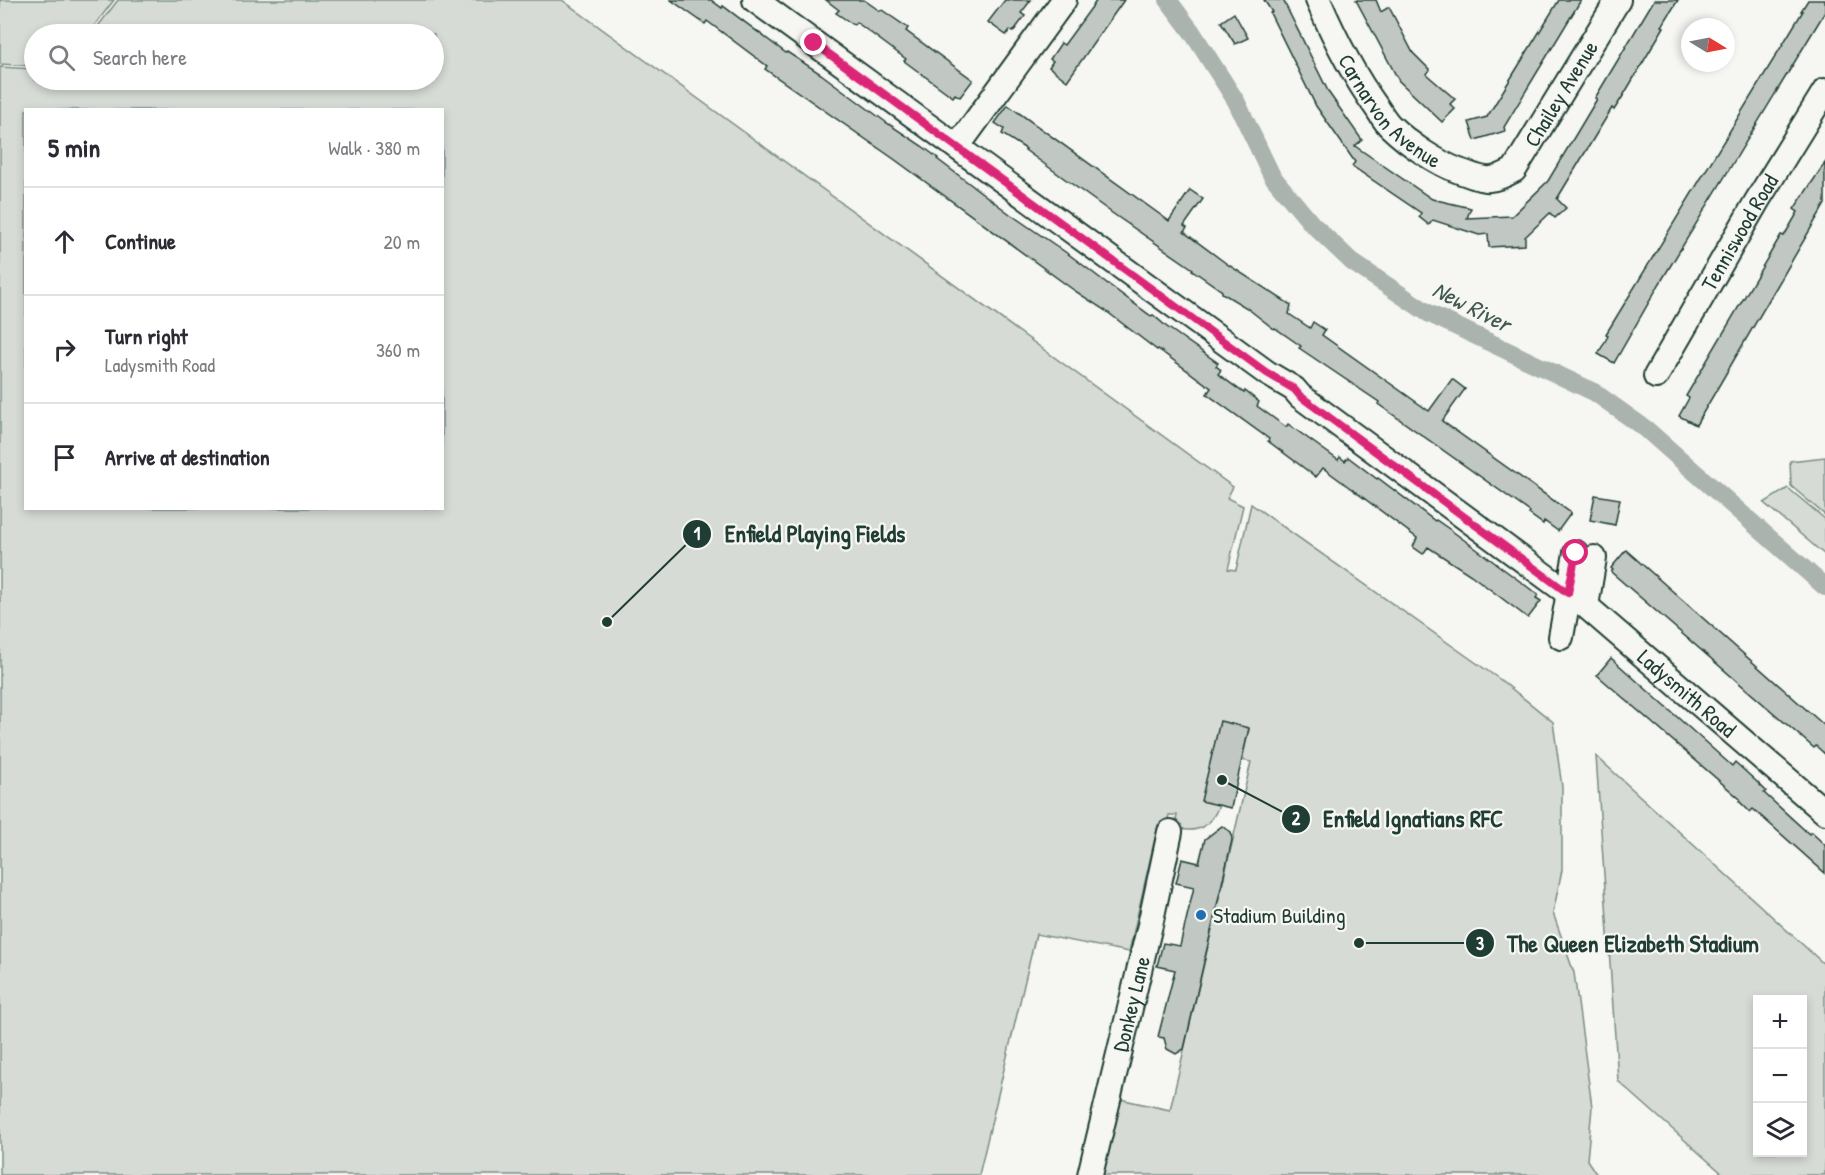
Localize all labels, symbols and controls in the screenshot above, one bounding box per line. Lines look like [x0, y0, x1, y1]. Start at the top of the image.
north arrow [1681, 18, 1735, 72]
search box [24, 24, 444, 90]
route end [800, 29, 826, 55]
street label: Chailey Avenue [1517, 35, 1605, 152]
icon: search [45, 41, 78, 74]
text: Search here [93, 42, 187, 72]
street label: Carnarvon Avenue [1331, 48, 1447, 175]
text: 5 min [48, 130, 100, 165]
text: Walk · 380 m [328, 134, 420, 161]
street label: Tenniswood Road [1693, 168, 1785, 296]
icon: ahead [48, 225, 81, 258]
text: Continue [105, 226, 176, 256]
text: 20 m [383, 228, 420, 255]
water label: New River [1427, 273, 1519, 340]
text: Turn right [105, 321, 188, 351]
icon: right [48, 333, 81, 366]
text: 360 m [376, 336, 420, 363]
text: Ladysmith Road [105, 351, 215, 378]
icon: arrive [48, 441, 81, 474]
text: Arrive at destination [105, 442, 270, 472]
callout: Enfield Playing Fields [682, 513, 917, 555]
text: Enfield Playing Fields [725, 517, 905, 550]
text: 1 [694, 521, 701, 546]
route start [1562, 539, 1588, 565]
street label: Ladysmith Road [1631, 642, 1743, 744]
callout: Enfield Ignatians RFC [1281, 798, 1515, 840]
text: Enfield Ignatians RFC [1323, 802, 1503, 835]
text: 2 [1292, 806, 1301, 831]
place label: Stadium Building [1213, 900, 1346, 930]
marker: Stadium Building [1194, 908, 1208, 922]
callout: The Queen Elizabeth Stadium [1465, 922, 1771, 964]
text: The Queen Elizabeth Stadium [1506, 927, 1759, 959]
text: 3 [1476, 931, 1484, 956]
street label: Donkey Lane [1105, 953, 1157, 1055]
map controls [1753, 995, 1807, 1157]
button: + [1753, 995, 1807, 1049]
button: − [1753, 1049, 1807, 1103]
button: layers [1753, 1103, 1807, 1157]

